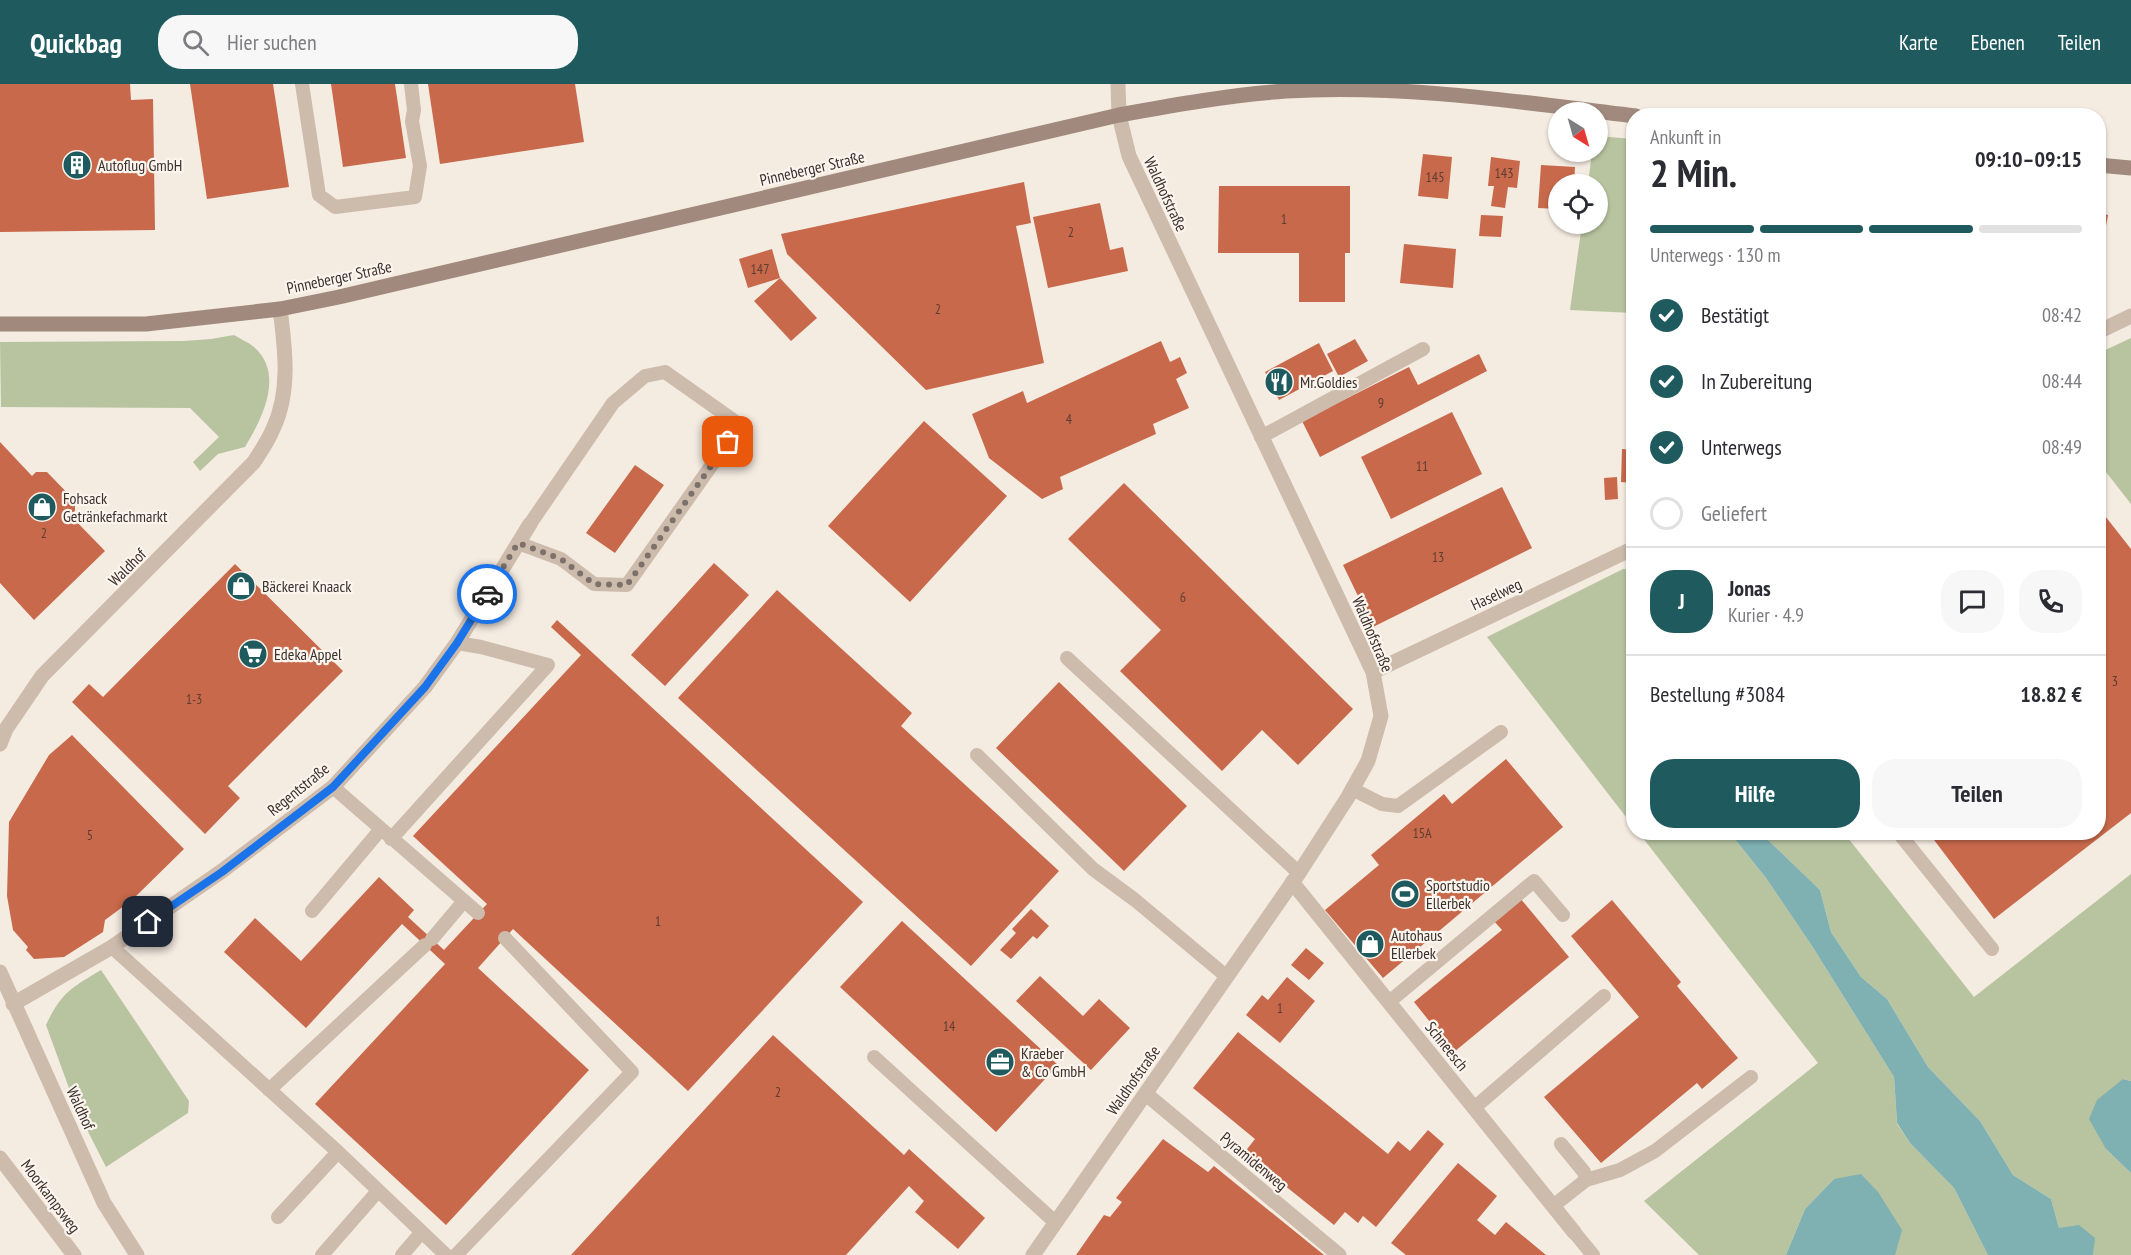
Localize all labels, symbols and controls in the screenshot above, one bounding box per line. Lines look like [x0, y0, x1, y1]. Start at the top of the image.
search box [158, 15, 578, 69]
text: Quickbag [30, 24, 122, 61]
icon: search [179, 26, 212, 59]
text: Hier suchen [227, 28, 317, 56]
text: Karte [1899, 29, 1938, 56]
text: Ebenen [1971, 29, 2025, 56]
text: Teilen [2058, 29, 2101, 56]
north arrow [1548, 102, 1608, 162]
map controls [1548, 102, 1608, 234]
text: Ankunft in [1650, 124, 1721, 150]
text: 09:10–09:15 [1975, 145, 2082, 173]
street label: Pinneberger Straße [758, 146, 866, 190]
text: 2 Min. [1650, 147, 1737, 198]
building icon: Autoflug GmbH [61, 149, 93, 181]
street label: Waldhofstraße [1140, 153, 1192, 235]
place label: Autoflug GmbH [98, 155, 182, 175]
house number: 143 [1495, 164, 1513, 182]
house number: 145 [1426, 168, 1444, 186]
button: locate [1548, 174, 1608, 234]
house number: 1 [1281, 210, 1287, 228]
house number: 2 [1068, 223, 1074, 241]
text: Unterwegs · 130 m [1650, 242, 1780, 268]
street label: Pinneberger Straße [285, 256, 393, 298]
house number: 147 [751, 260, 769, 278]
icon: check [1650, 299, 1683, 332]
house number: 2 [935, 300, 941, 318]
text: Bestätigt [1701, 301, 1769, 329]
text: 08:42 [2042, 302, 2082, 328]
icon: check [1650, 365, 1683, 398]
restaurant icon: Mr.Goldies [1263, 366, 1295, 398]
text: In Zubereitung [1701, 367, 1812, 395]
text: 08:44 [2042, 368, 2082, 394]
place label: Mr.Goldies [1300, 372, 1358, 392]
house number: 9 [1378, 394, 1384, 412]
house number: 4 [1066, 410, 1073, 428]
pin [702, 416, 753, 467]
icon: bag [711, 425, 744, 458]
icon: check [1650, 431, 1683, 464]
text: Unterwegs [1701, 433, 1782, 461]
text: 08:49 [2042, 434, 2082, 460]
house number: 11 [1416, 457, 1428, 475]
place label: Fohsack Getränkefachmarkt [63, 488, 168, 526]
shop icon: Fohsack Getränkefachmarkt [26, 491, 58, 523]
text: Geliefert [1701, 499, 1767, 527]
house number: 2 [41, 524, 47, 542]
street label: Waldhof [104, 543, 151, 590]
house number: 13 [1432, 548, 1444, 566]
courier [457, 564, 517, 624]
shop icon: Bäckerei Knaack [225, 570, 257, 602]
button: chat [1941, 570, 2004, 633]
button: phone [2019, 570, 2082, 633]
street label: Haselweg [1468, 574, 1524, 614]
text: Jonas [1728, 574, 1771, 602]
place label: Bäckerei Knaack [262, 576, 352, 596]
icon: car [471, 578, 504, 611]
text: J [1678, 587, 1685, 615]
house number: 6 [1180, 588, 1186, 606]
street label: Waldhofstraße [1348, 593, 1398, 675]
text: Kurier · 4.9 [1728, 602, 1804, 628]
supermarket icon: Edeka Appel [237, 638, 269, 670]
place label: Edeka Appel [274, 644, 342, 664]
house number: 3 [2112, 672, 2118, 690]
text: Bestellung #3084 [1650, 680, 1785, 708]
text: 18.82 € [2020, 680, 2082, 708]
house number: 1-3 [186, 690, 202, 708]
street label: Regentstraße [263, 758, 333, 820]
button: Hilfe [1650, 759, 1860, 828]
button: Teilen [1872, 759, 2082, 828]
house number: 15A [1412, 824, 1432, 842]
house number: 5 [87, 826, 93, 844]
place label: Sportstudio Ellerbek [1426, 875, 1490, 913]
sports icon: Sportstudio Ellerbek [1389, 878, 1421, 910]
pin [122, 896, 173, 947]
icon: home [131, 905, 164, 938]
house number: 1 [655, 912, 661, 930]
place label: Autohaus Ellerbek [1391, 925, 1443, 963]
shop icon: Autohaus Ellerbek [1354, 928, 1386, 960]
house number: 1 [1277, 999, 1283, 1017]
house number: 14 [943, 1017, 956, 1035]
street label: Schneesch [1421, 1017, 1473, 1075]
street label: Waldhofstraße [1102, 1041, 1164, 1119]
place label: Kraeber & Co GmbH [1021, 1043, 1086, 1081]
office icon: Kraeber & Co GmbH [984, 1046, 1016, 1078]
street label: Waldhof [62, 1083, 100, 1133]
house number: 2 [775, 1083, 781, 1101]
street label: Pyramidenweg [1216, 1127, 1292, 1195]
street label: Moorkampsweg [17, 1155, 85, 1237]

